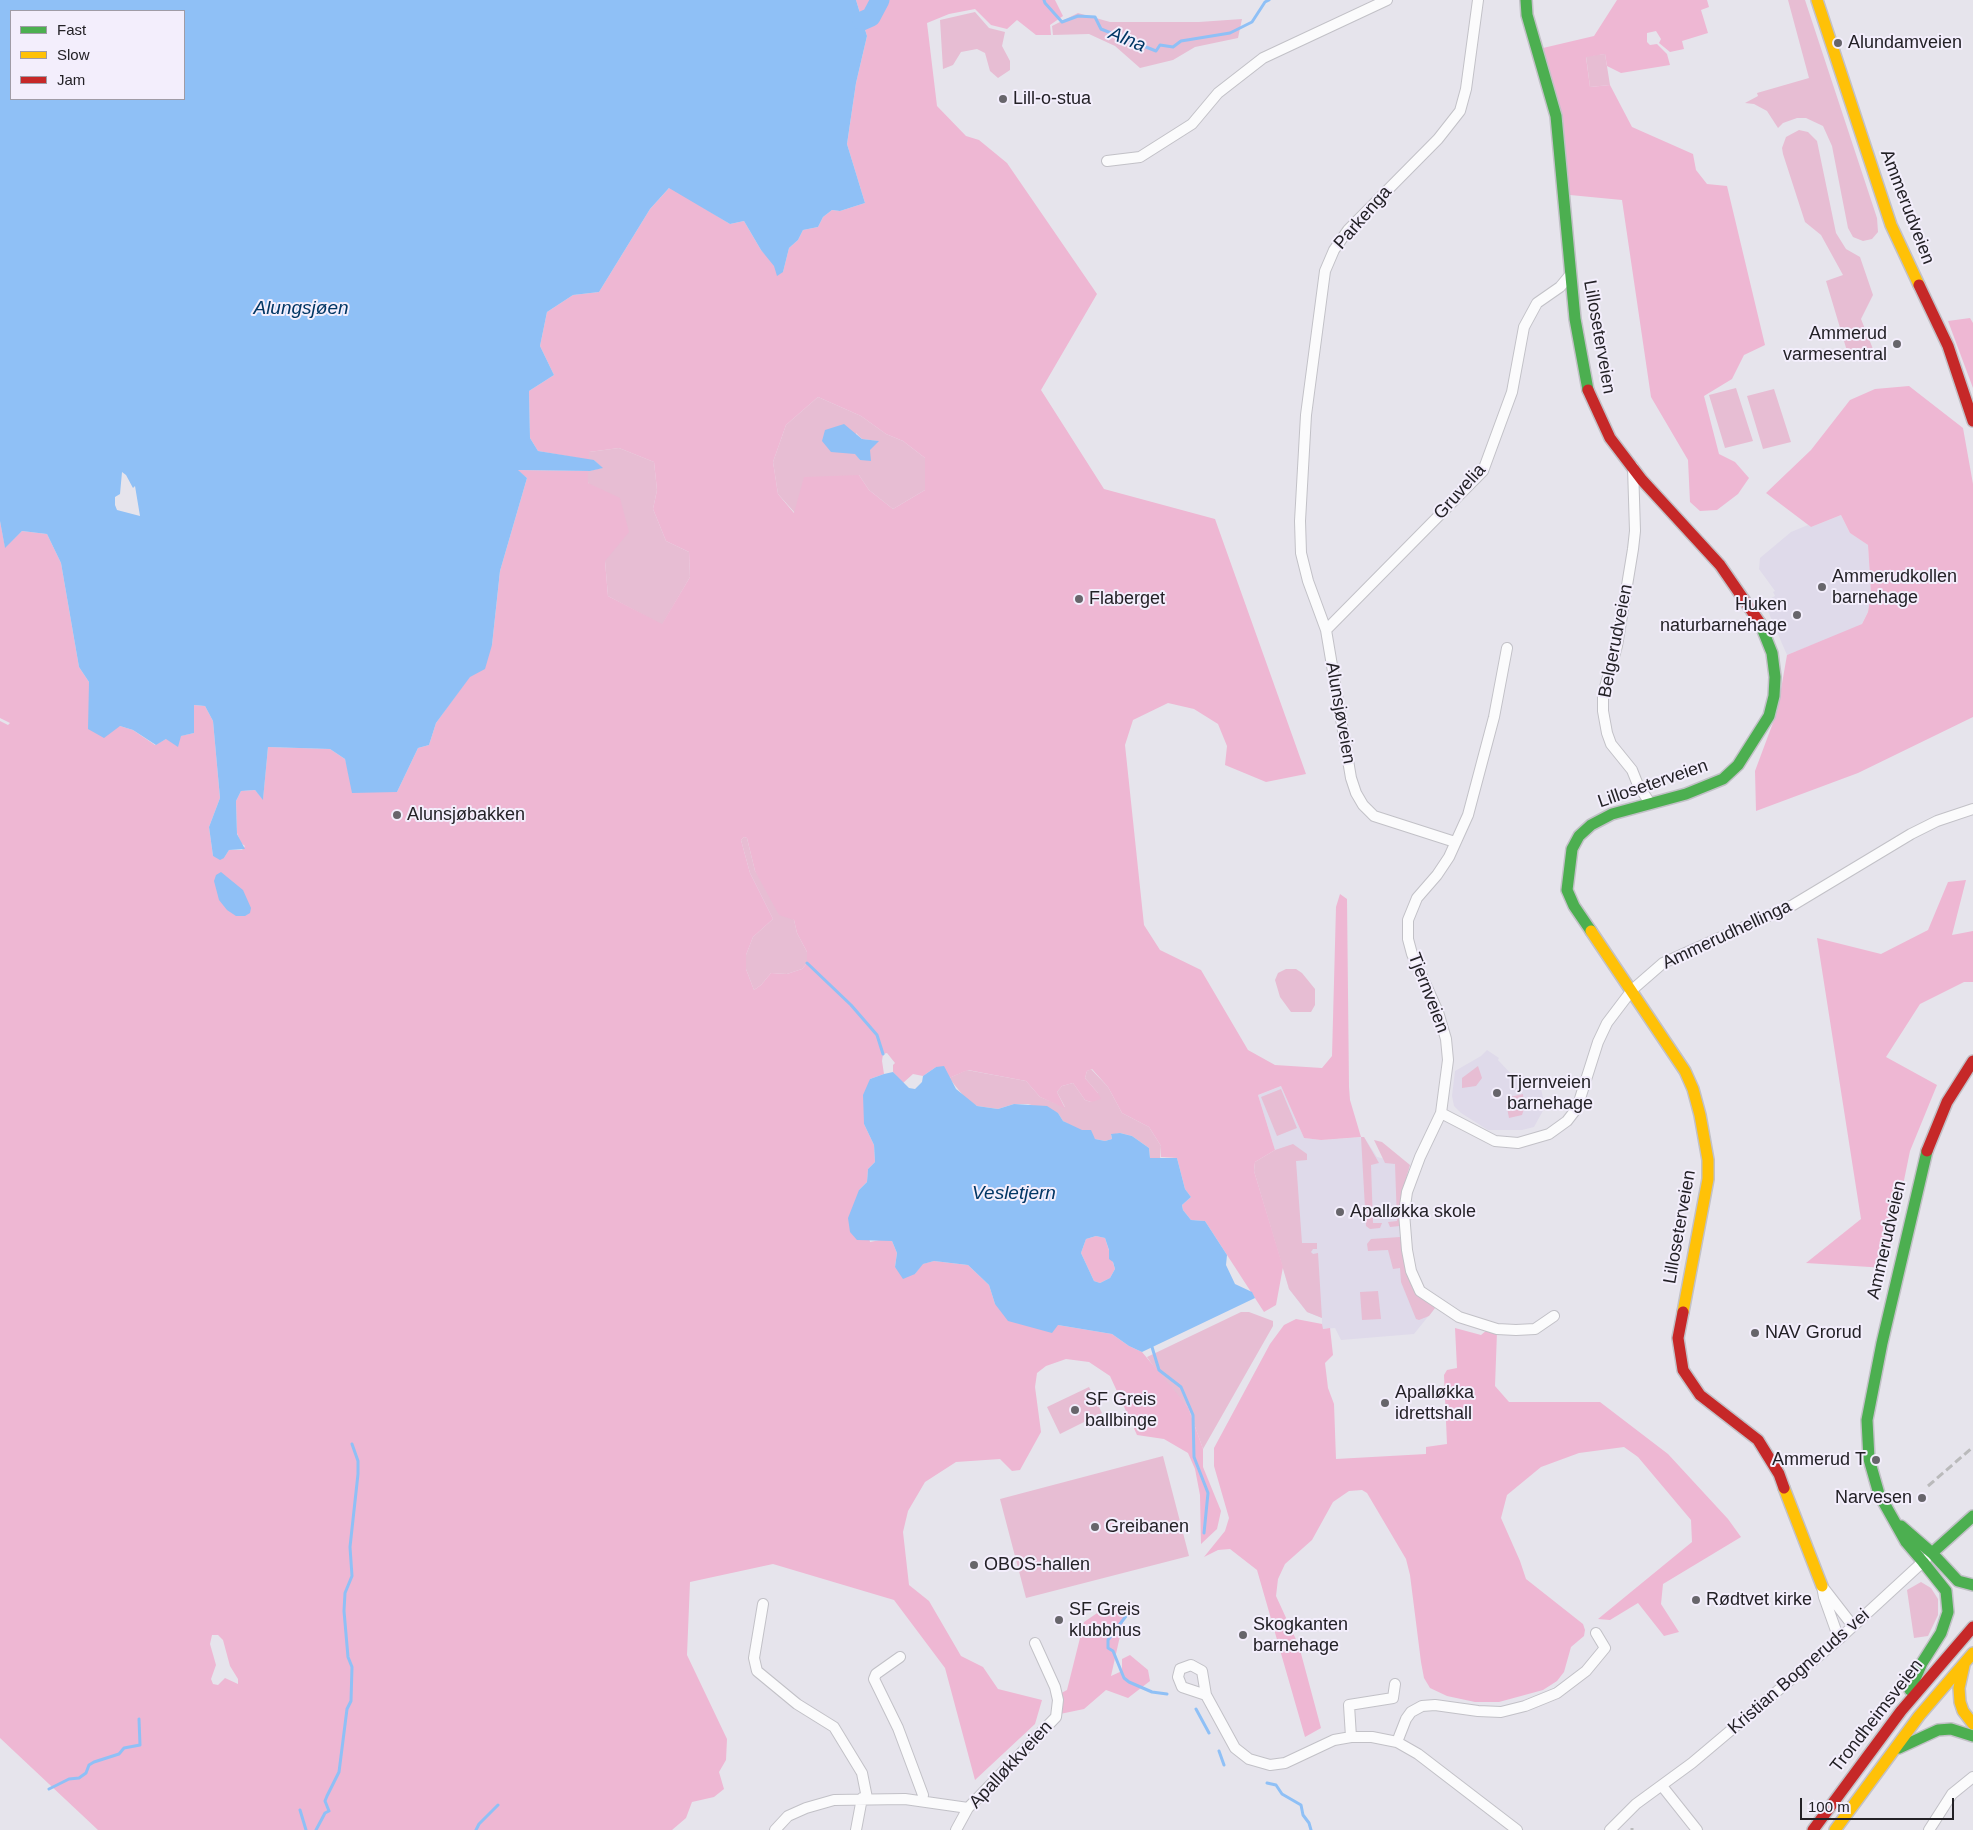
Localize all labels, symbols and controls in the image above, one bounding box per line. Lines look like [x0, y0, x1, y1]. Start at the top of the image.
legend [10, 10, 185, 100]
text: Fast [57, 21, 86, 38]
water label: Alna [1105, 22, 1149, 58]
place label: Alundamveien [1848, 32, 1962, 54]
marker: Alundamveien [1832, 37, 1844, 49]
text: Slow [57, 46, 90, 63]
text: Jam [57, 71, 85, 88]
place label: Lill-o-stua [1013, 88, 1091, 110]
marker: Lill-o-stua [997, 93, 1009, 105]
street label: Ammerudveien [1875, 147, 1939, 267]
street label: Parkenga [1330, 182, 1396, 254]
street label: Lilloseterveien [1578, 278, 1620, 396]
water label: Alungsjøen [253, 298, 349, 320]
place label: Ammerud varmesentral [1783, 323, 1887, 366]
marker: Ammerud varmesentral [1891, 338, 1903, 350]
street label: Gruvelia [1430, 460, 1490, 524]
place label: Ammerudkollen barnehage [1832, 566, 1957, 608]
marker: Ammerudkollen barnehage [1816, 581, 1828, 593]
street label: Belgerudveien [1594, 582, 1638, 700]
place label: Flaberget [1089, 588, 1165, 610]
marker: Flaberget [1073, 593, 1085, 605]
place label: Huken naturbarnehage [1660, 594, 1787, 636]
marker: Huken naturbarnehage [1791, 609, 1803, 621]
street label: Alunsjøveien [1320, 660, 1360, 766]
street label: Lilloseterveien [1595, 755, 1711, 813]
place label: Alunsjøbakken [407, 804, 525, 826]
marker: Alunsjøbakken [391, 809, 403, 821]
street label: Ammerudhellinga [1659, 896, 1795, 974]
street label: Tjernveien [1403, 950, 1453, 1036]
place label: Tjernveien barnehage [1507, 1072, 1593, 1114]
marker: Tjernveien barnehage [1491, 1087, 1503, 1099]
street label: Lilloseterveien [1659, 1168, 1701, 1286]
street label: Ammerudveien [1863, 1179, 1911, 1301]
water label: Vesletjern [972, 1183, 1056, 1205]
place label: Apalløkka skole [1350, 1201, 1476, 1223]
marker: Apalløkka skole [1334, 1206, 1346, 1218]
place label: NAV Grorud [1765, 1322, 1862, 1344]
marker: NAV Grorud [1749, 1327, 1761, 1339]
place label: Apalløkka idrettshall [1395, 1382, 1474, 1425]
place label: SF Greis ballbinge [1085, 1389, 1157, 1432]
marker: Apalløkka idrettshall [1379, 1397, 1391, 1409]
marker: SF Greis ballbinge [1069, 1404, 1081, 1416]
place label: Ammerud T [1772, 1449, 1866, 1471]
marker: Ammerud T [1870, 1454, 1882, 1466]
place label: Narvesen [1835, 1487, 1912, 1509]
marker: Narvesen [1916, 1492, 1928, 1504]
place label: Greibanen [1105, 1516, 1189, 1538]
marker: Greibanen [1089, 1521, 1101, 1533]
place label: OBOS-hallen [984, 1554, 1090, 1576]
marker: OBOS-hallen [968, 1559, 980, 1571]
place label: Rødtvet kirke [1706, 1589, 1812, 1611]
marker: Rødtvet kirke [1690, 1594, 1702, 1606]
place label: SF Greis klubbhus [1069, 1599, 1141, 1642]
street label: Kristian Bogneruds vei [1724, 1605, 1874, 1739]
marker: SF Greis klubbhus [1053, 1614, 1065, 1626]
place label: Skogkanten barnehage [1253, 1614, 1348, 1656]
marker: Skogkanten barnehage [1237, 1629, 1249, 1641]
street label: Trondheimsveien [1826, 1655, 1928, 1777]
street label: Apalløkkveien [965, 1717, 1057, 1813]
scale bar [1803, 1788, 1957, 1820]
text: 100 m [1808, 1798, 1850, 1815]

